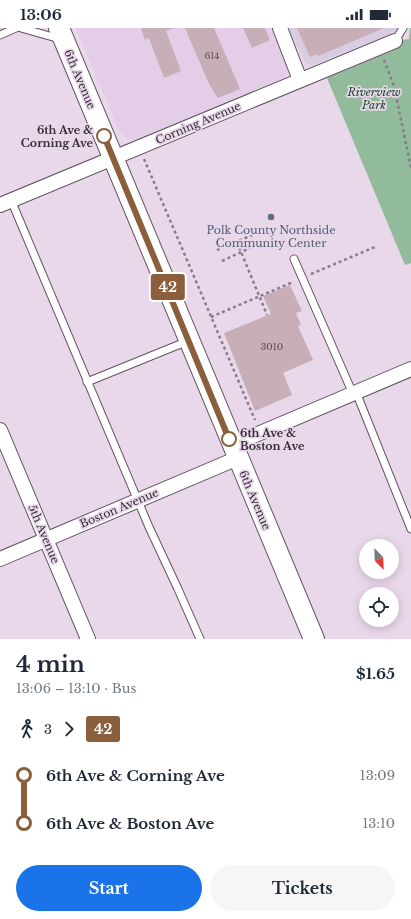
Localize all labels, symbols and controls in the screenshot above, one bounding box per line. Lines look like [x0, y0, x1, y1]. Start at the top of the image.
text: 13:06 [20, 5, 62, 24]
street label: 6th Avenue [61, 47, 99, 111]
house number: 614 [204, 50, 220, 61]
park label: Riverview Park [346, 85, 401, 112]
street label: Corning Avenue [153, 99, 243, 147]
place label: 6th Ave & Corning Ave [21, 123, 94, 150]
marker: 6th Ave & Corning Ave [96, 128, 112, 144]
marker: Polk County Northside Community Center [266, 212, 276, 222]
place label: Polk County Northside Community Center [207, 223, 335, 250]
line badge: 42 [150, 274, 186, 300]
text: 42 [159, 278, 177, 296]
house number: 3010 [261, 341, 283, 352]
place label: 6th Ave & Boston Ave [240, 426, 305, 453]
marker: 6th Ave & Boston Ave [221, 431, 237, 447]
street label: 6th Avenue [236, 468, 274, 532]
street label: Boston Avenue [78, 485, 160, 531]
street label: 5th Avenue [25, 502, 63, 566]
north arrow [359, 539, 399, 579]
map controls [359, 539, 399, 627]
button: locate [359, 587, 399, 627]
text: 4 min [16, 651, 85, 678]
text: $1.65 [356, 664, 395, 683]
text: 13:06 – 13:10 · Bus [16, 680, 136, 697]
icon: walk [16, 718, 38, 740]
icon: forward [58, 718, 80, 740]
text: 42 [94, 720, 112, 738]
text: 3 [44, 721, 52, 738]
text: 6th Ave & Corning Ave [46, 766, 225, 785]
text: 13:09 [360, 767, 395, 784]
text: 6th Ave & Boston Ave [46, 814, 214, 833]
text: 13:10 [362, 815, 395, 832]
button: Start [16, 865, 202, 911]
button: Tickets [210, 865, 395, 911]

